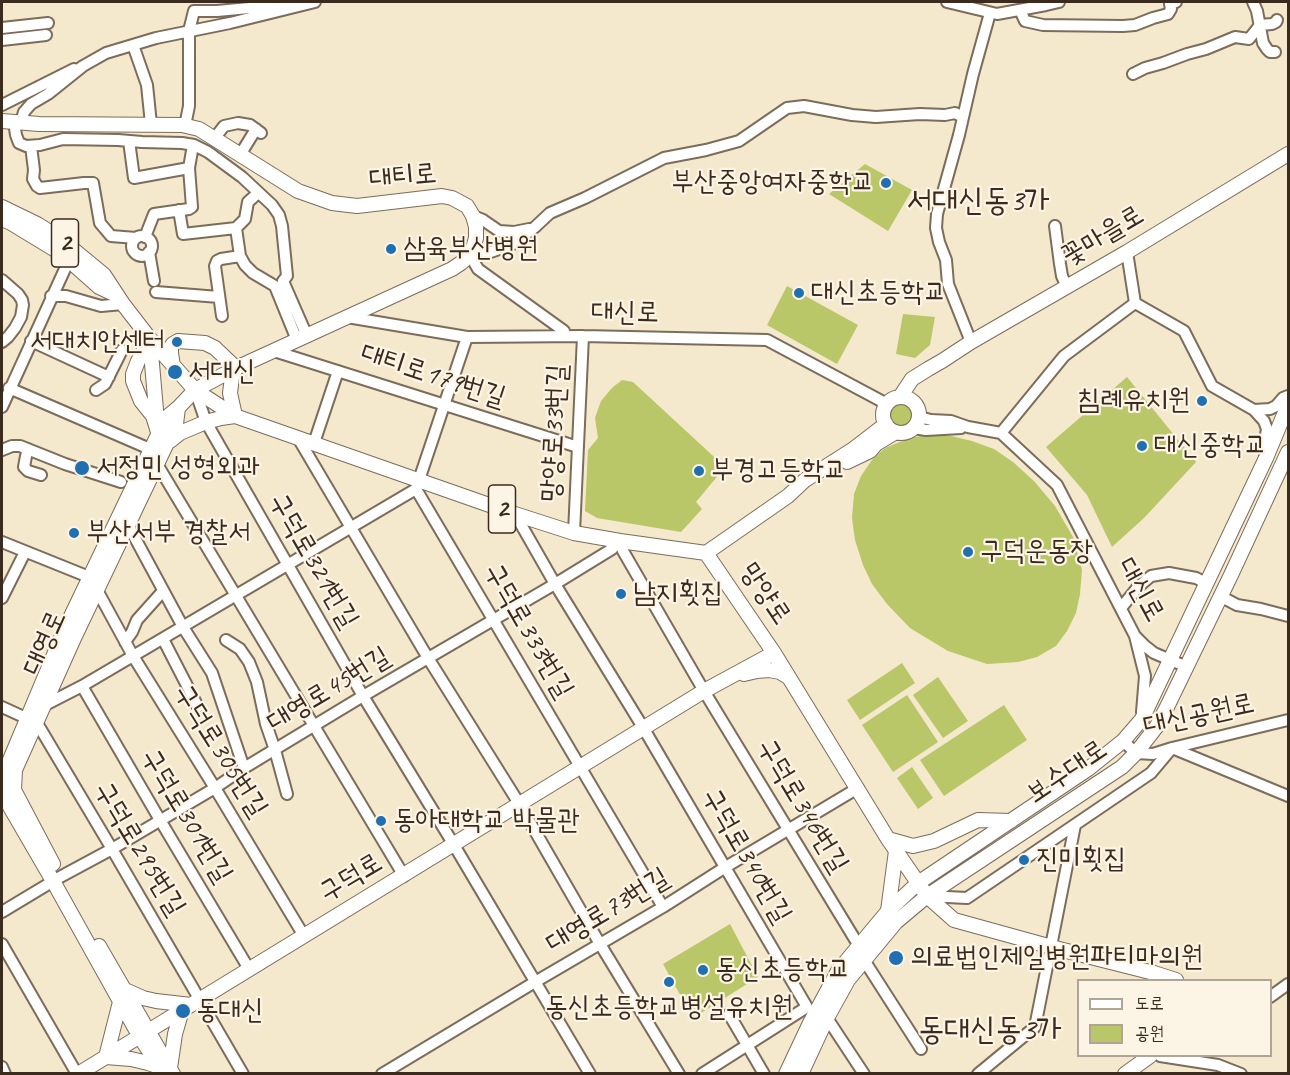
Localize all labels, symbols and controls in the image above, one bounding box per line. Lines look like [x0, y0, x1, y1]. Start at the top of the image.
street label: 대티로 [368, 157, 438, 197]
place label: 부산중앙여자중학교 [671, 166, 874, 200]
marker: 부산중앙여자중학교 [879, 176, 893, 190]
district label: 서대신동3가 [906, 183, 1050, 221]
street label: 꽃마을로 [1056, 198, 1150, 274]
road number: 2 [52, 219, 78, 267]
place label: 삼육부산병원 [403, 232, 538, 266]
marker: 삼육부산병원 [384, 242, 398, 256]
place label: 대신초등학교 [811, 276, 946, 310]
marker: 대신초등학교 [792, 286, 806, 300]
street label: 대신로 [591, 296, 659, 330]
place label: 서대치안센터 [30, 325, 165, 359]
marker: 서대치안센터 [170, 335, 184, 349]
street label: 대티로179번길 [356, 337, 510, 415]
place label: 서대신 [188, 355, 256, 389]
marker: 서대신 [166, 363, 184, 381]
street label: 망양로33번길 [535, 363, 575, 503]
place label: 침례유치원 [1077, 384, 1190, 418]
marker: 침례유치원 [1195, 394, 1209, 408]
place label: 대신중학교 [1154, 429, 1267, 463]
marker: 대신중학교 [1135, 439, 1149, 453]
place label: 서정민 성형외과 [96, 451, 260, 485]
place label: 부경고등학교 [711, 454, 846, 488]
marker: 서정민 성형외과 [73, 459, 91, 477]
marker: 부경고등학교 [692, 464, 706, 478]
road number: 2 [488, 485, 516, 533]
street label: 구덕로321번길 [261, 487, 365, 635]
place label: 부산서부 경찰서 [86, 516, 250, 550]
marker: 부산서부 경찰서 [67, 526, 81, 540]
place label: 구덕운동장 [980, 535, 1093, 569]
marker: 구덕운동장 [961, 545, 975, 559]
street label: 대신로 [1109, 552, 1171, 628]
street label: 구덕로333번길 [476, 557, 580, 705]
street label: 망양로 [732, 557, 798, 631]
place label: 남지횟집 [633, 577, 723, 611]
marker: 남지횟집 [614, 587, 628, 601]
street label: 대영로 [16, 605, 74, 681]
street label: 대영로45번길 [261, 640, 397, 740]
street label: 구덕로305번길 [166, 678, 274, 824]
street label: 대신공원로 [1140, 687, 1258, 743]
street label: 구덕로346번길 [749, 733, 855, 879]
street label: 보수대로 [1020, 733, 1114, 811]
street label: 구덕로301번길 [133, 743, 239, 889]
street label: 구덕로295번길 [86, 776, 192, 922]
street label: 구덕로340번길 [694, 782, 798, 930]
place label: 동아대학교 박물관 [393, 804, 580, 838]
marker: 동아대학교 박물관 [374, 814, 388, 828]
place label: 진미횟집 [1036, 843, 1126, 877]
street label: 구덕로 [313, 846, 389, 910]
marker: 진미횟집 [1017, 853, 1031, 867]
street label: 대영로73번길 [540, 861, 676, 961]
place label: 의료법인제일병원파티마의원 [910, 941, 1203, 975]
marker: 의료법인제일병원파티마의원 [887, 949, 905, 967]
place label: 동신초등학교 [715, 953, 850, 987]
marker: 동신초등학교 [696, 963, 710, 977]
marker: 동신초등학교병설유치원 [662, 975, 676, 989]
legend [1077, 979, 1272, 1057]
place label: 동신초등학교병설유치원 [545, 991, 793, 1025]
text: 도로 [1135, 992, 1164, 1014]
place label: 동대신 [196, 994, 264, 1028]
marker: 동대신 [174, 1002, 192, 1020]
district label: 동대신동3가 [918, 1012, 1062, 1050]
text: 공원 [1135, 1022, 1164, 1044]

